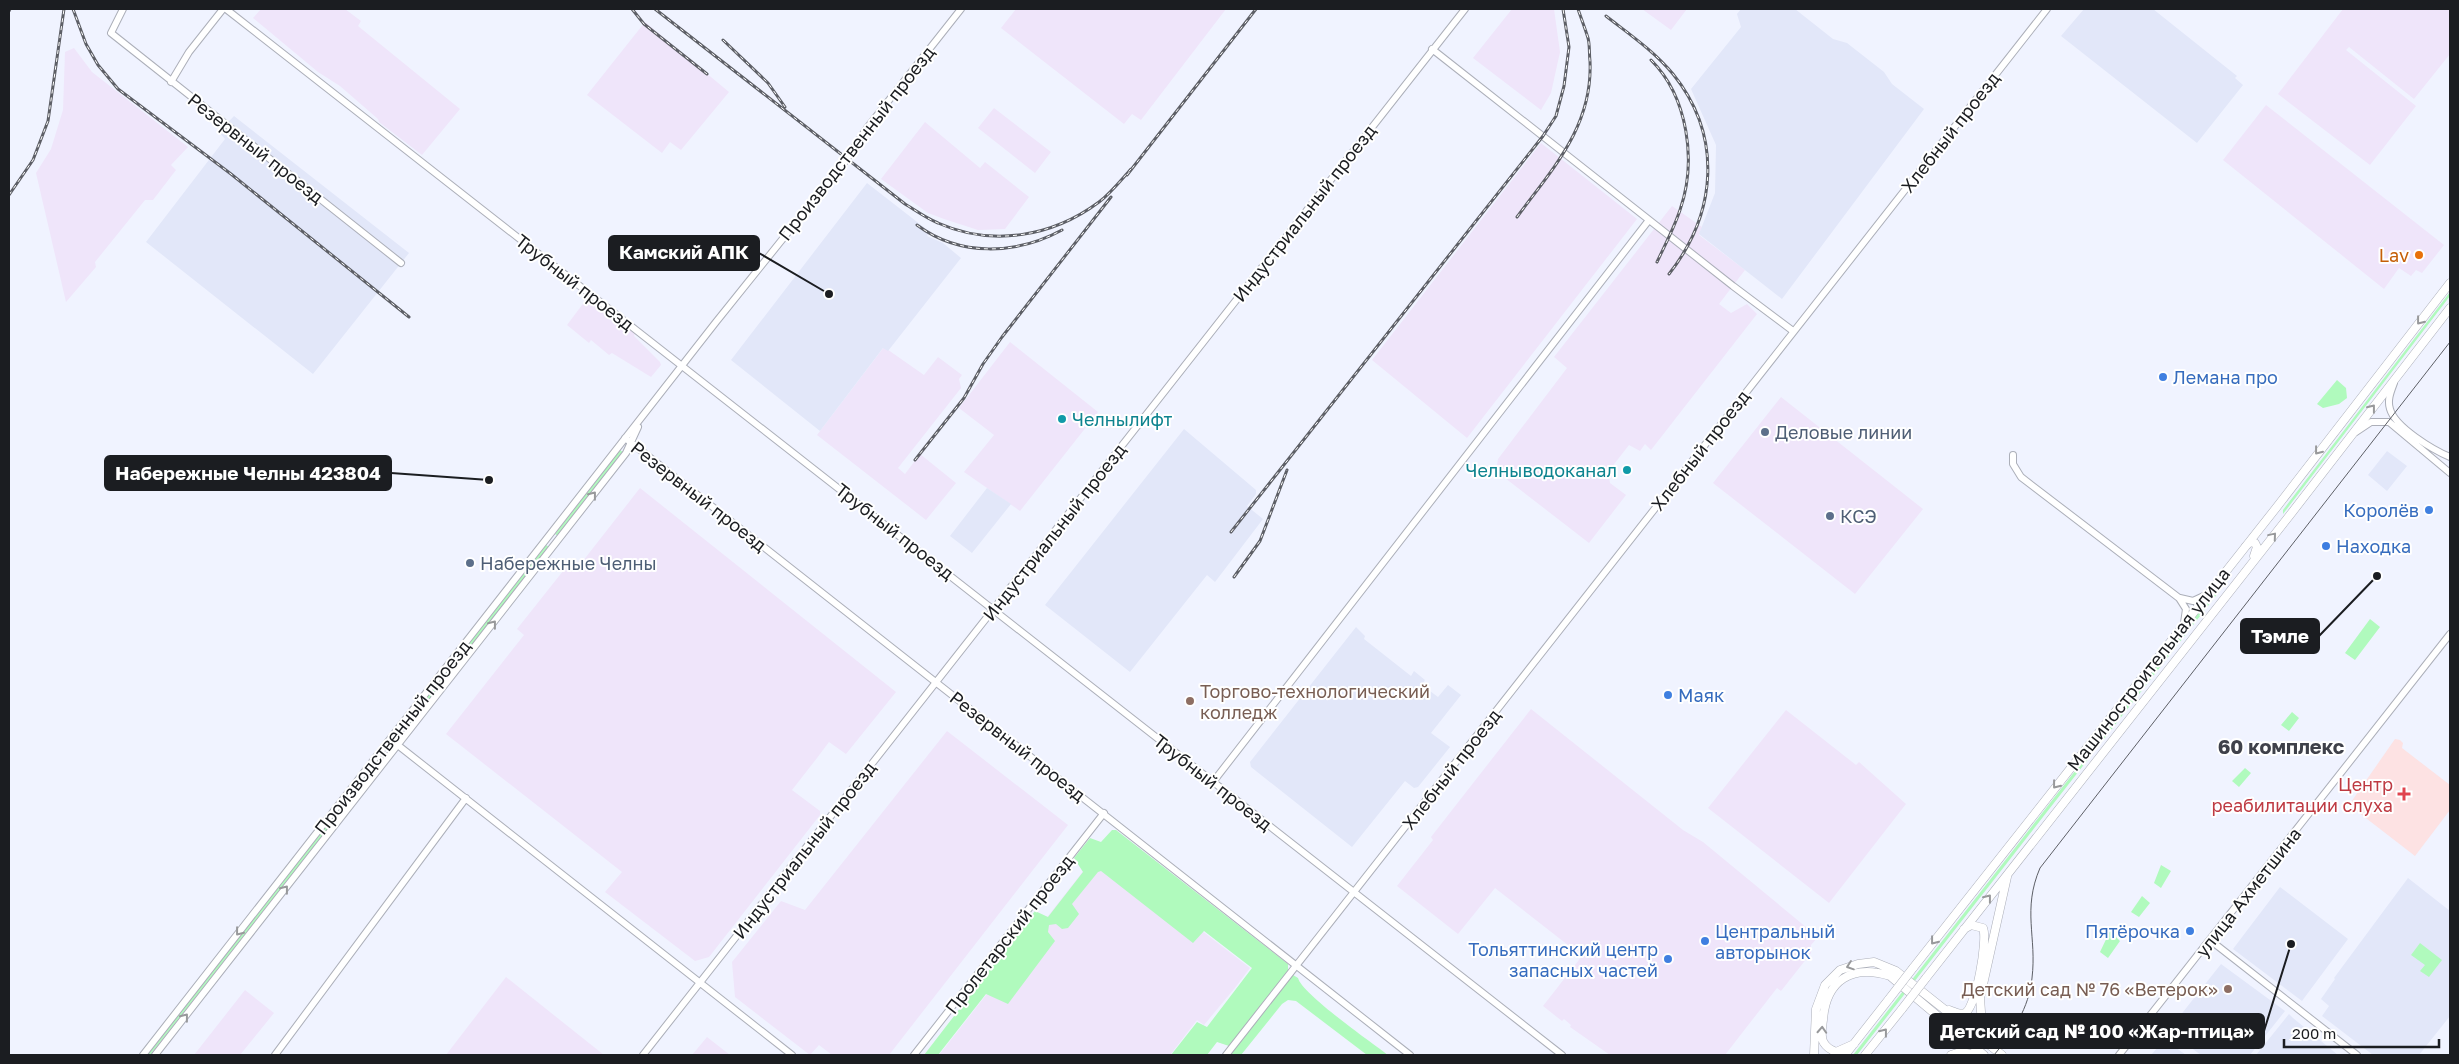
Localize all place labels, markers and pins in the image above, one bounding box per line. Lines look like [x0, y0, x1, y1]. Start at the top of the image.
callout: Камский АПК [609, 236, 759, 270]
place label: Lav [2379, 244, 2409, 266]
marker: Lav [2413, 249, 2425, 261]
place label: Лемана про [2173, 366, 2278, 388]
marker: Лемана про [2157, 371, 2169, 383]
place label: Челнылифт [1072, 408, 1173, 430]
marker: Челнылифт [1056, 413, 1068, 425]
place label: Деловые линии [1775, 421, 1912, 443]
marker: Деловые линии [1759, 426, 1771, 438]
callout: Набережные Челны 423804 [105, 456, 391, 490]
place label: Челныводоканал [1466, 459, 1617, 481]
marker: Челныводоканал [1621, 464, 1633, 476]
place label: Королёв [2343, 499, 2419, 521]
marker: Королёв [2423, 504, 2435, 516]
place label: КСЭ [1840, 505, 1877, 527]
marker: КСЭ [1824, 510, 1836, 522]
place label: Находка [2336, 535, 2411, 557]
marker: Находка [2320, 540, 2332, 552]
place label: Набережные Челны [480, 552, 657, 574]
marker: Набережные Челны [464, 557, 476, 569]
callout: Тэмле [2241, 619, 2319, 653]
place label: Торгово-технологический колледж [1200, 680, 1430, 723]
place label: Маяк [1678, 684, 1724, 706]
marker: Маяк [1662, 689, 1674, 701]
marker: Торгово-технологический колледж [1184, 695, 1196, 707]
place label: Центр реабилитации слуха [2211, 773, 2393, 816]
marker: Центр реабилитации слуха [2397, 787, 2411, 801]
place label: Центральный авторынок [1715, 920, 1835, 963]
place label: Пятёрочка [2085, 920, 2180, 942]
marker: Пятёрочка [2184, 925, 2196, 937]
marker: Центральный авторынок [1699, 935, 1711, 947]
place label: Тольяттинский центр запасных частей [1468, 938, 1658, 981]
marker: Тольяттинский центр запасных частей [1662, 953, 1674, 965]
place label: Детский сад № 76 «Ветерок» [1962, 978, 2218, 1000]
marker: Детский сад № 76 «Ветерок» [2222, 983, 2234, 995]
callout: Детский сад № 100 «Жар-птица» [1930, 1014, 2264, 1048]

